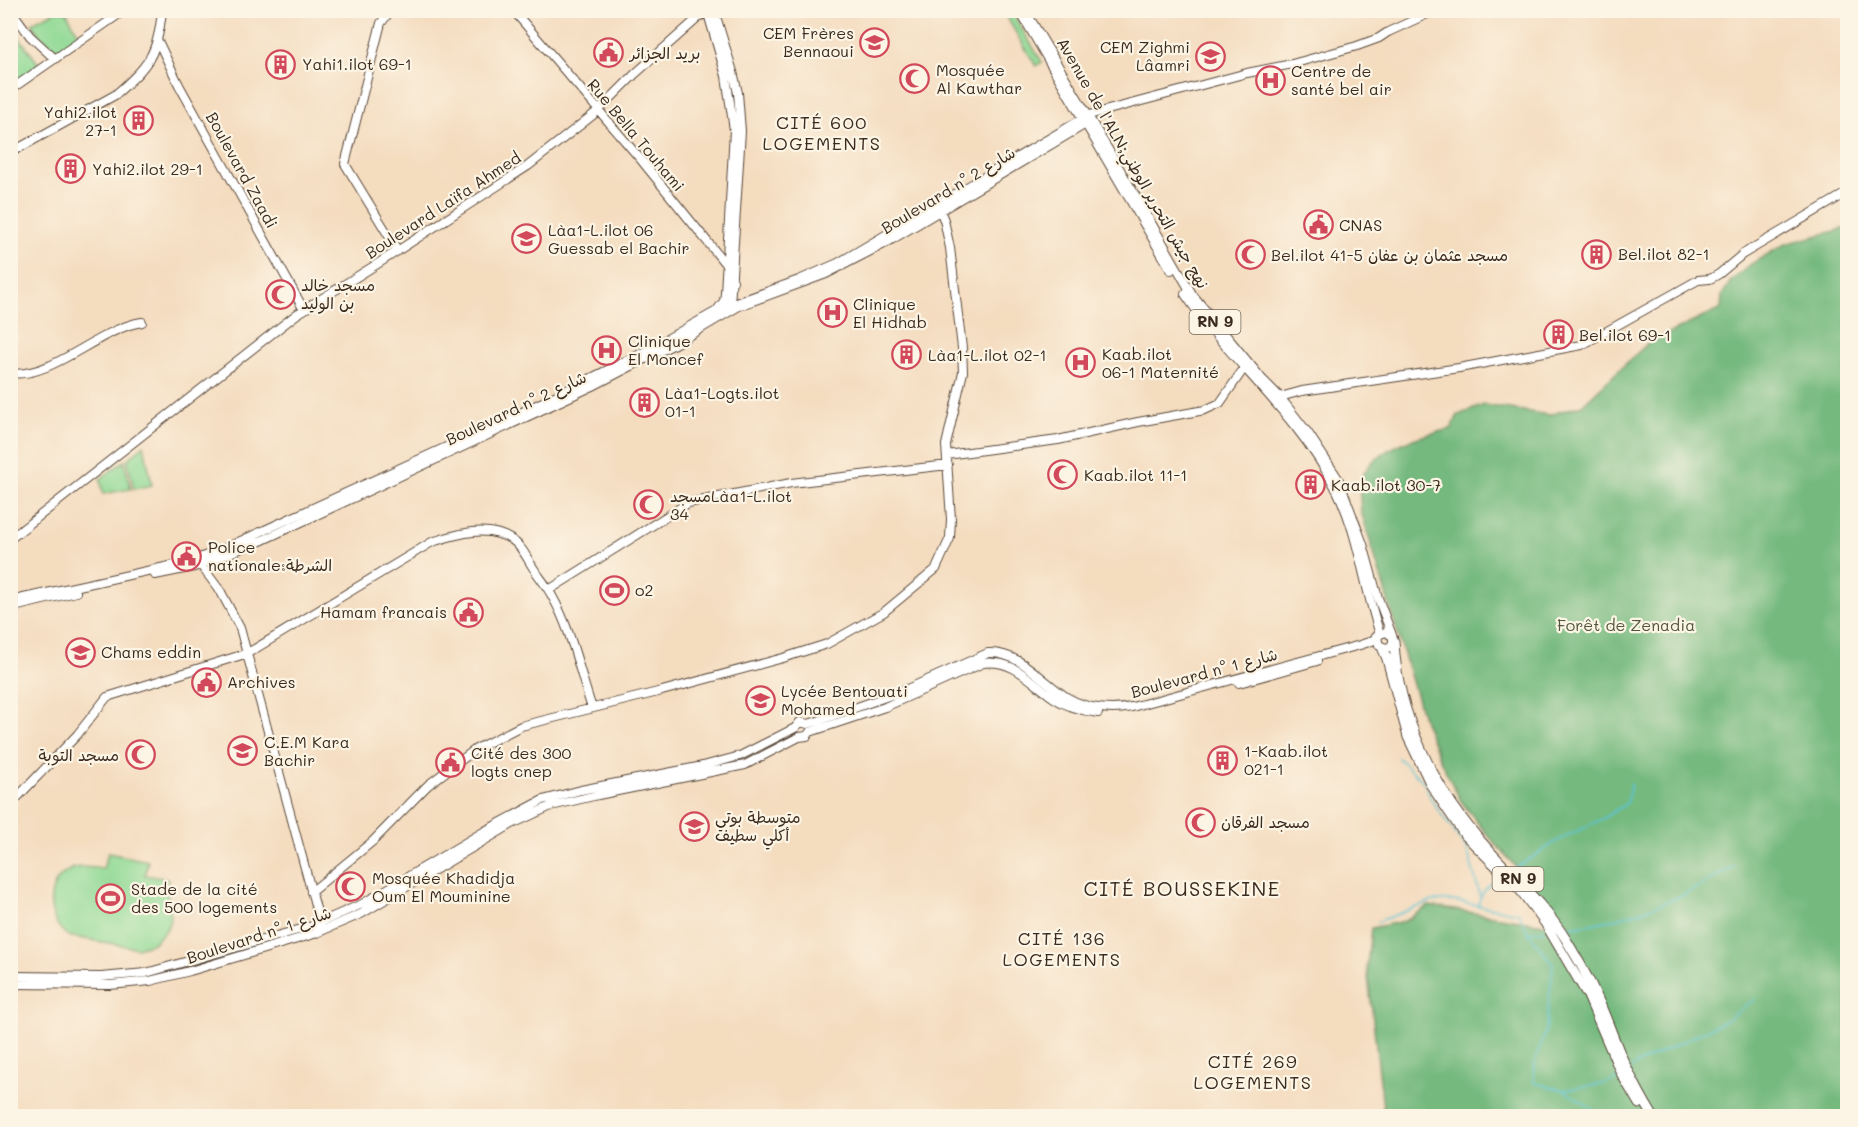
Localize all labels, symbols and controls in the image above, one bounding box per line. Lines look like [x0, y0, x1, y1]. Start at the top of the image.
place label: CEM Frères Bennaoui [763, 22, 854, 61]
school or university icon: CEM Frères Bennaoui [859, 26, 891, 58]
street label: Avenue de l'ALN;نهج جيش التحرير الوطني [1048, 34, 1214, 294]
place label: CEM Zighmi Lâamri [1100, 36, 1190, 75]
public building icon: بريد الجزائر [593, 37, 625, 69]
school or university icon: CEM Zighmi Lâamri [1195, 40, 1227, 72]
place label: بريد الجزائر [628, 42, 700, 63]
building icon: Yahi1.ilot 69-1 [265, 48, 297, 80]
place label: Yahi1.ilot 69-1 [302, 53, 412, 74]
place label: Mosquée Al Kawthar [936, 59, 1022, 98]
place label: Centre de santé bel air [1291, 60, 1392, 99]
mosque icon: Mosquée Al Kawthar [899, 63, 931, 95]
hospital icon: Centre de santé bel air [1254, 64, 1286, 96]
street label: Rue Bella Touhami [583, 74, 690, 195]
place label: Yahi2.ilot 27-1 [44, 101, 117, 140]
building icon: Yahi2.ilot 27-1 [122, 105, 154, 137]
street label: Boulevard Zaadi [202, 108, 283, 232]
district label: CITÉ 600 LOGEMENTS [763, 110, 881, 155]
street label: Boulevard n° شارع 2 [877, 141, 1020, 240]
street label: Boulevard Laïfa Ahmed [361, 146, 525, 263]
building icon: Yahi2.ilot 29-1 [55, 153, 87, 185]
place label: Yahi2.ilot 29-1 [92, 158, 203, 179]
public building icon: CNAS [1302, 209, 1334, 241]
place label: CNAS [1339, 214, 1382, 235]
place label: Làa1-L.ilot 06 Guessab el Bachir [548, 219, 690, 258]
school or university icon: Làa1-L.ilot 06 Guessab el Bachir [511, 223, 543, 255]
building icon: Bel.ilot 82-1 [1581, 238, 1613, 270]
mosque icon: Bel.ilot 41-5 مسجد عثمان بن عفان [1234, 239, 1266, 271]
place label: Bel.ilot 82-1 [1618, 243, 1710, 264]
place label: Bel.ilot 41-5 مسجد عثمان بن عفان [1271, 244, 1508, 265]
place label: مسجد خالد بن الوليد [301, 274, 375, 314]
mosque icon: مسجد خالد بن الوليد [264, 278, 296, 310]
place label: Clinique El Hidhab [853, 293, 927, 332]
hospital icon: Clinique El Hidhab [816, 297, 848, 329]
road number: RN 9 [1190, 310, 1240, 334]
building icon: Bel.ilot 69-1 [1542, 319, 1574, 351]
place label: Bel.ilot 69-1 [1579, 324, 1671, 345]
place label: Clinique El Moncef [628, 330, 704, 369]
hospital icon: Clinique El Moncef [591, 334, 623, 366]
building icon: Làa1-L.ilot 02-1 [891, 339, 923, 371]
place label: Kaab.ilot 06-1 Maternité [1102, 343, 1219, 382]
place label: Làa1-L.ilot 02-1 [928, 344, 1047, 365]
hospital icon: Kaab.ilot 06-1 Maternité [1065, 347, 1097, 379]
street label: Boulevard n° شارع 2 [442, 366, 590, 451]
place label: Làa1-Logts.ilot 01-1 [665, 382, 779, 421]
building icon: Làa1-Logts.ilot 01-1 [628, 386, 660, 418]
mosque icon: Kaab.ilot 11-1 [1047, 459, 1079, 491]
place label: Kaab.ilot 11-1 [1084, 464, 1187, 485]
building icon: Kaab.ilot 30-7 [1294, 469, 1326, 501]
place label: Kaab.ilot 30-7 [1331, 474, 1441, 495]
place label: مسجدLàa1-L.ilot 34 [670, 485, 792, 524]
mosque icon: مسجدLàa1-L.ilot 34 [633, 489, 665, 521]
place label: Police nationale:الشرطة [208, 536, 332, 575]
public building icon: Police nationale:الشرطة [171, 540, 203, 572]
sports icon: o2 [598, 574, 630, 606]
place label: o2 [635, 579, 653, 600]
public building icon: Hamam francais [452, 596, 484, 628]
place label: Hamam francais [320, 601, 447, 622]
park label: Forêt de Zenadia [1557, 614, 1695, 635]
school or university icon: Chams eddin [64, 636, 96, 668]
place label: Chams eddin [101, 641, 201, 662]
street label: Boulevard n° شارع 1 [1128, 643, 1280, 704]
public building icon: Archives [190, 666, 222, 698]
place label: Archives [227, 671, 296, 692]
place label: Lycée Bentouati Mohamed [781, 680, 908, 719]
school or university icon: Lycée Bentouati Mohamed [744, 684, 776, 716]
place label: C.E.M Kara Bachir [264, 731, 350, 770]
school or university icon: C.E.M Kara Bachir [227, 735, 259, 767]
mosque icon: مسجد التوبة [124, 739, 156, 771]
place label: 1-Kaab.ilot 021-1 [1244, 740, 1328, 779]
place label: Cité des 300 logts cnep [471, 742, 572, 781]
place label: مسجد التوبة [39, 744, 119, 766]
building icon: 1-Kaab.ilot 021-1 [1207, 744, 1239, 776]
public building icon: Cité des 300 logts cnep [434, 746, 466, 778]
place label: متوسطة بوتي أكلي سطيف [715, 806, 801, 850]
mosque icon: مسجد الفرقان [1184, 806, 1216, 838]
school or university icon: متوسطة بوتي أكلي سطيف [678, 810, 710, 842]
place label: مسجد الفرقان [1221, 811, 1310, 832]
place label: Mosquée Khadidja Oum El Mouminine [372, 867, 515, 906]
road number: RN 9 [1492, 867, 1544, 891]
mosque icon: Mosquée Khadidja Oum El Mouminine [335, 871, 367, 903]
district label: CITÉ BOUSSEKINE [1083, 875, 1281, 901]
place label: Stade de la cité des 500 logements [131, 878, 277, 917]
sports icon: Stade de la cité des 500 logements [94, 882, 126, 914]
street label: Boulevard n° شارع 1 [184, 901, 334, 970]
district label: CITÉ 136 LOGEMENTS [1003, 926, 1121, 971]
district label: CITÉ 269 LOGEMENTS [1194, 1049, 1312, 1094]

